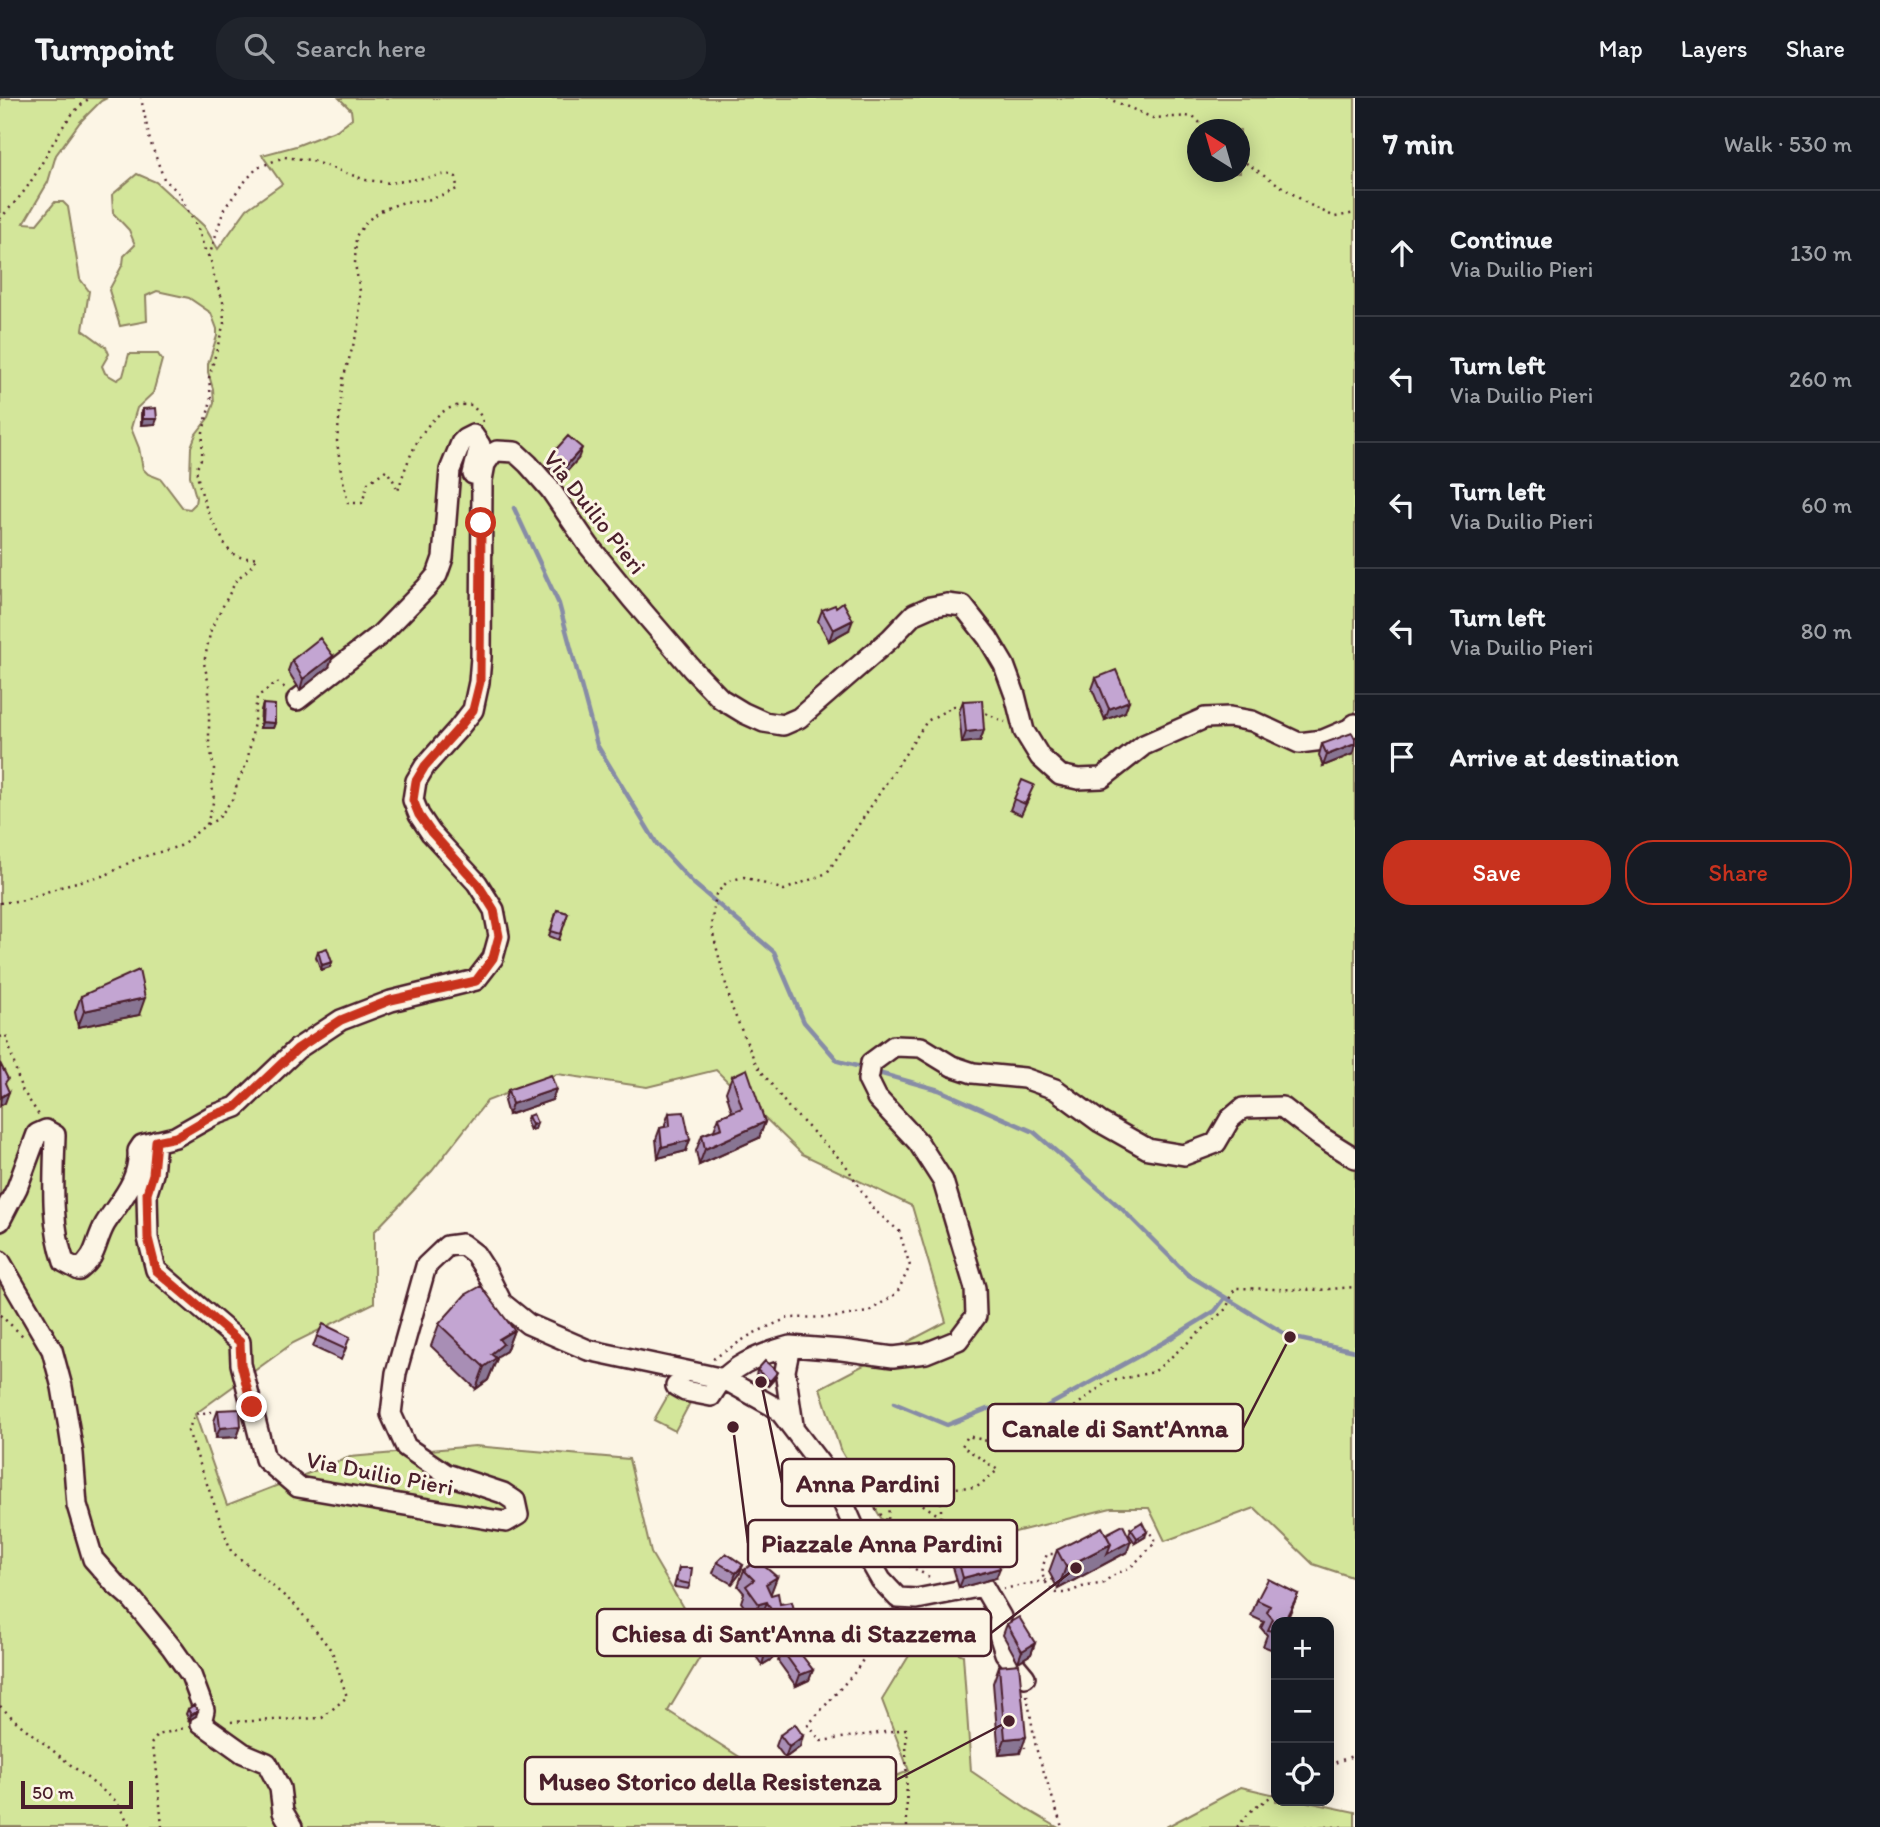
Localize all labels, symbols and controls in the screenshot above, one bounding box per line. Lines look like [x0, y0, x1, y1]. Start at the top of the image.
search box [216, 17, 706, 80]
text: Turnpoint [35, 29, 174, 68]
icon: search [240, 29, 278, 67]
text: Search here [296, 32, 426, 64]
text: Map [1599, 34, 1643, 63]
text: Layers [1681, 34, 1748, 63]
text: Share [1786, 34, 1845, 63]
north arrow [1187, 119, 1250, 182]
text: 7 min [1383, 125, 1454, 162]
text: Walk · 530 m [1724, 130, 1852, 158]
text: Continue [1450, 223, 1553, 255]
icon: ahead [1383, 234, 1421, 272]
text: 130 m [1790, 239, 1852, 267]
text: Via Duilio Pieri [1450, 255, 1593, 283]
text: Turn left [1450, 349, 1546, 381]
icon: left [1383, 360, 1421, 398]
text: 260 m [1789, 365, 1852, 393]
text: Via Duilio Pieri [1450, 381, 1593, 409]
street label: Via Duilio Pieri [538, 444, 652, 580]
text: Turn left [1450, 475, 1546, 507]
icon: left [1383, 486, 1421, 524]
text: 60 m [1801, 491, 1852, 519]
route start [465, 507, 496, 538]
text: Via Duilio Pieri [1450, 507, 1593, 535]
text: Turn left [1450, 601, 1546, 633]
icon: left [1383, 612, 1421, 650]
text: 80 m [1801, 617, 1852, 645]
text: Via Duilio Pieri [1450, 633, 1593, 661]
icon: arrive [1383, 738, 1421, 776]
text: Arrive at destination [1450, 741, 1679, 773]
button: Save [1383, 840, 1611, 905]
button: Share [1625, 840, 1852, 905]
route end [236, 1391, 267, 1422]
callout: Canale di Sant'Anna [988, 1404, 1243, 1451]
text: Canale di Sant'Anna [1002, 1412, 1229, 1444]
street label: Via Duilio Pieri [304, 1444, 456, 1502]
callout: Anna Pardini [782, 1459, 954, 1506]
text: Anna Pardini [795, 1467, 940, 1499]
callout: Piazzale Anna Pardini [748, 1520, 1017, 1567]
text: Piazzale Anna Pardini [761, 1527, 1003, 1559]
callout: Chiesa di Sant'Anna di Stazzema [597, 1609, 991, 1656]
text: Chiesa di Sant'Anna di Stazzema [612, 1617, 977, 1649]
map controls [1271, 1617, 1334, 1806]
button: + [1271, 1617, 1334, 1680]
button: − [1271, 1680, 1334, 1743]
button: locate [1271, 1743, 1334, 1806]
callout: Museo Storico della Resistenza [525, 1757, 896, 1804]
text: Museo Storico della Resistenza [538, 1765, 882, 1797]
scale bar [21, 1778, 133, 1810]
text: 50 m [32, 1781, 74, 1804]

